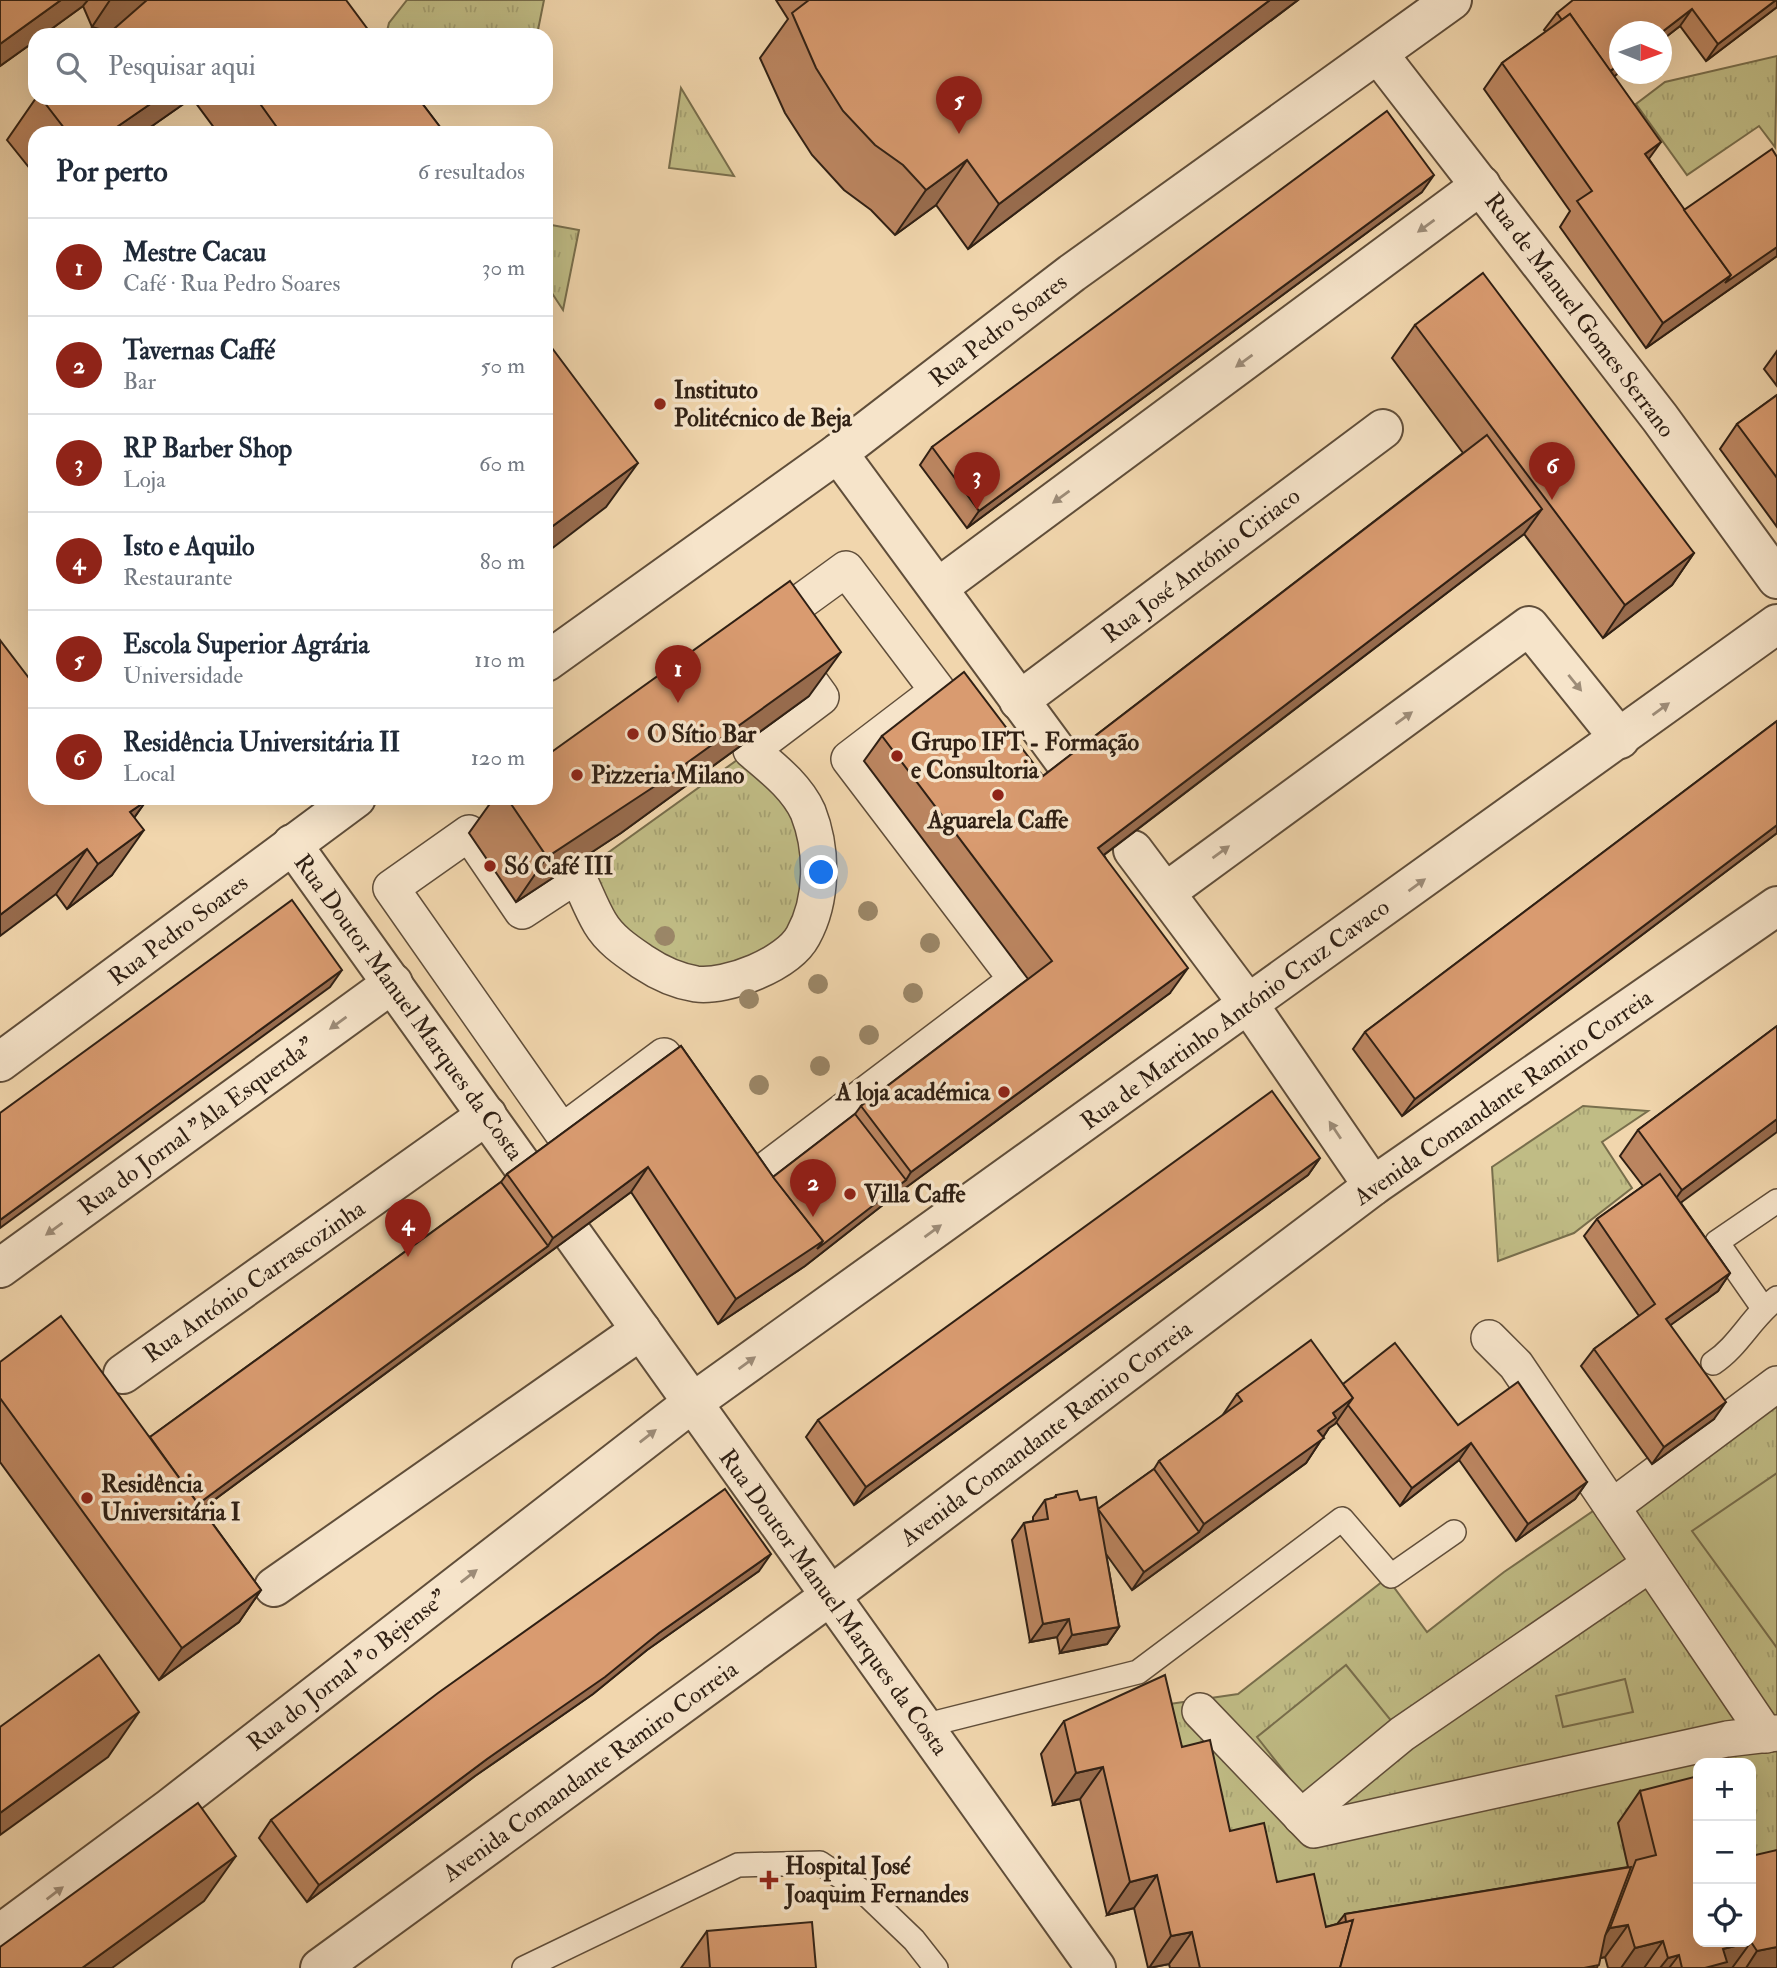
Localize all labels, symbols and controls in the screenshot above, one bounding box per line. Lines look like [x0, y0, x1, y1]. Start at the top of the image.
north arrow [1609, 21, 1672, 84]
search box [28, 28, 553, 105]
icon: search [52, 48, 90, 86]
text: Pesquisar aqui [108, 51, 256, 83]
pin: 5 [936, 76, 982, 134]
text: Por perto [56, 153, 168, 190]
text: 6 resultados [418, 157, 525, 186]
street label: Rua de Manuel Gomes Serrano [1477, 187, 1682, 444]
one-way arrow [1417, 219, 1436, 233]
text: Mestre Cacau [123, 237, 266, 269]
text: 1 [75, 253, 83, 282]
text: 30 m [482, 253, 525, 282]
street label: Rua Pedro Soares [923, 267, 1074, 394]
text: Café · Rua Pedro Soares [123, 269, 340, 298]
text: Tavernas Caffé [123, 335, 275, 367]
text: 2 [73, 351, 85, 380]
text: 50 m [481, 351, 525, 380]
one-way arrow [1235, 354, 1253, 369]
text: Bar [123, 367, 156, 396]
place label: Instituto Politécnico de Beja [674, 375, 853, 434]
marker: Instituto Politécnico de Beja [652, 396, 668, 412]
text: RP Barber Shop [123, 433, 292, 465]
pin: 6 [1529, 442, 1575, 500]
text: 3 [75, 449, 83, 478]
text: 60 m [479, 449, 525, 478]
pin: 3 [954, 452, 1000, 510]
text: Loja [123, 465, 166, 494]
street label: Rua José António Ciriaco [1096, 481, 1307, 650]
one-way arrow [1052, 489, 1070, 503]
text: Isto e Aquilo [123, 531, 254, 563]
text: 4 [73, 547, 85, 576]
text: 80 m [480, 547, 525, 576]
text: Restaurante [123, 563, 232, 592]
text: Escola Superior Agrária [123, 629, 369, 661]
text: 5 [74, 645, 84, 674]
text: 110 m [474, 645, 525, 674]
pin: 1 [655, 645, 701, 703]
text: Universidade [123, 661, 243, 690]
one-way arrow [1567, 674, 1582, 691]
one-way arrow [1652, 702, 1670, 716]
one-way arrow [1395, 711, 1414, 725]
place label: O Sítio Bar [647, 719, 757, 750]
marker: O Sítio Bar [625, 726, 641, 742]
text: Residência Universitária II [123, 727, 400, 759]
place label: Grupo IFT - Formação e Consultoria [911, 727, 1139, 786]
text: 6 [73, 743, 85, 772]
text: 120 m [471, 743, 525, 772]
marker: Grupo IFT - Formação e Consultoria [889, 748, 905, 764]
text: Local [123, 759, 175, 788]
place label: Pizzeria Milano [591, 760, 745, 791]
marker: Pizzeria Milano [569, 767, 585, 783]
marker: Aguarela Caffe [990, 787, 1006, 803]
place label: Aguarela Caffe [927, 805, 1068, 836]
one-way arrow [1212, 845, 1230, 859]
street label: Rua Doutor Manuel Marques da Costa [287, 848, 531, 1168]
place label: Só Café III [504, 851, 613, 882]
your location [804, 855, 838, 889]
marker: Só Café III [482, 858, 498, 874]
street label: Rua Pedro Soares [102, 868, 254, 993]
one-way arrow [1407, 877, 1425, 892]
street label: Rua de Martinho António Cruz Cavaco [1075, 892, 1396, 1137]
street label: Avenida Comandante Ramiro Correia [1347, 981, 1660, 1213]
one-way arrow [328, 1016, 347, 1030]
street label: Rua do Jornal "Ala Esquerda" [72, 1030, 321, 1223]
place label: A loja académica [835, 1077, 991, 1108]
marker: A loja académica [996, 1084, 1012, 1100]
one-way arrow [1328, 1121, 1342, 1139]
pin: 2 [790, 1159, 836, 1217]
place label: Villa Caffe [863, 1179, 966, 1210]
marker: Villa Caffe [842, 1186, 858, 1202]
street label: Rua António Carrascozinha [137, 1192, 372, 1370]
pin: 4 [385, 1199, 431, 1257]
one-way arrow [45, 1221, 63, 1235]
one-way arrow [923, 1224, 942, 1238]
street label: Avenida Comandante Ramiro Correia [893, 1313, 1199, 1554]
one-way arrow [738, 1356, 756, 1370]
one-way arrow [639, 1429, 657, 1444]
street label: Rua Doutor Manuel Marques da Costa [712, 1443, 956, 1763]
place label: Residência Universitária I [101, 1469, 241, 1528]
marker: Residência Universitária I [79, 1490, 95, 1506]
one-way arrow [459, 1568, 477, 1583]
street label: Rua do Jornal "o Bejense" [241, 1582, 454, 1758]
street label: Avenida Comandante Ramiro Correia [436, 1653, 745, 1890]
map controls [1693, 1758, 1756, 1947]
button: + [1693, 1758, 1756, 1821]
button: − [1693, 1821, 1756, 1884]
place label: Hospital José Joaquim Fernandes [784, 1851, 969, 1910]
marker: Hospital José Joaquim Fernandes [759, 1870, 779, 1890]
button: locate [1693, 1884, 1756, 1947]
one-way arrow [46, 1887, 64, 1901]

